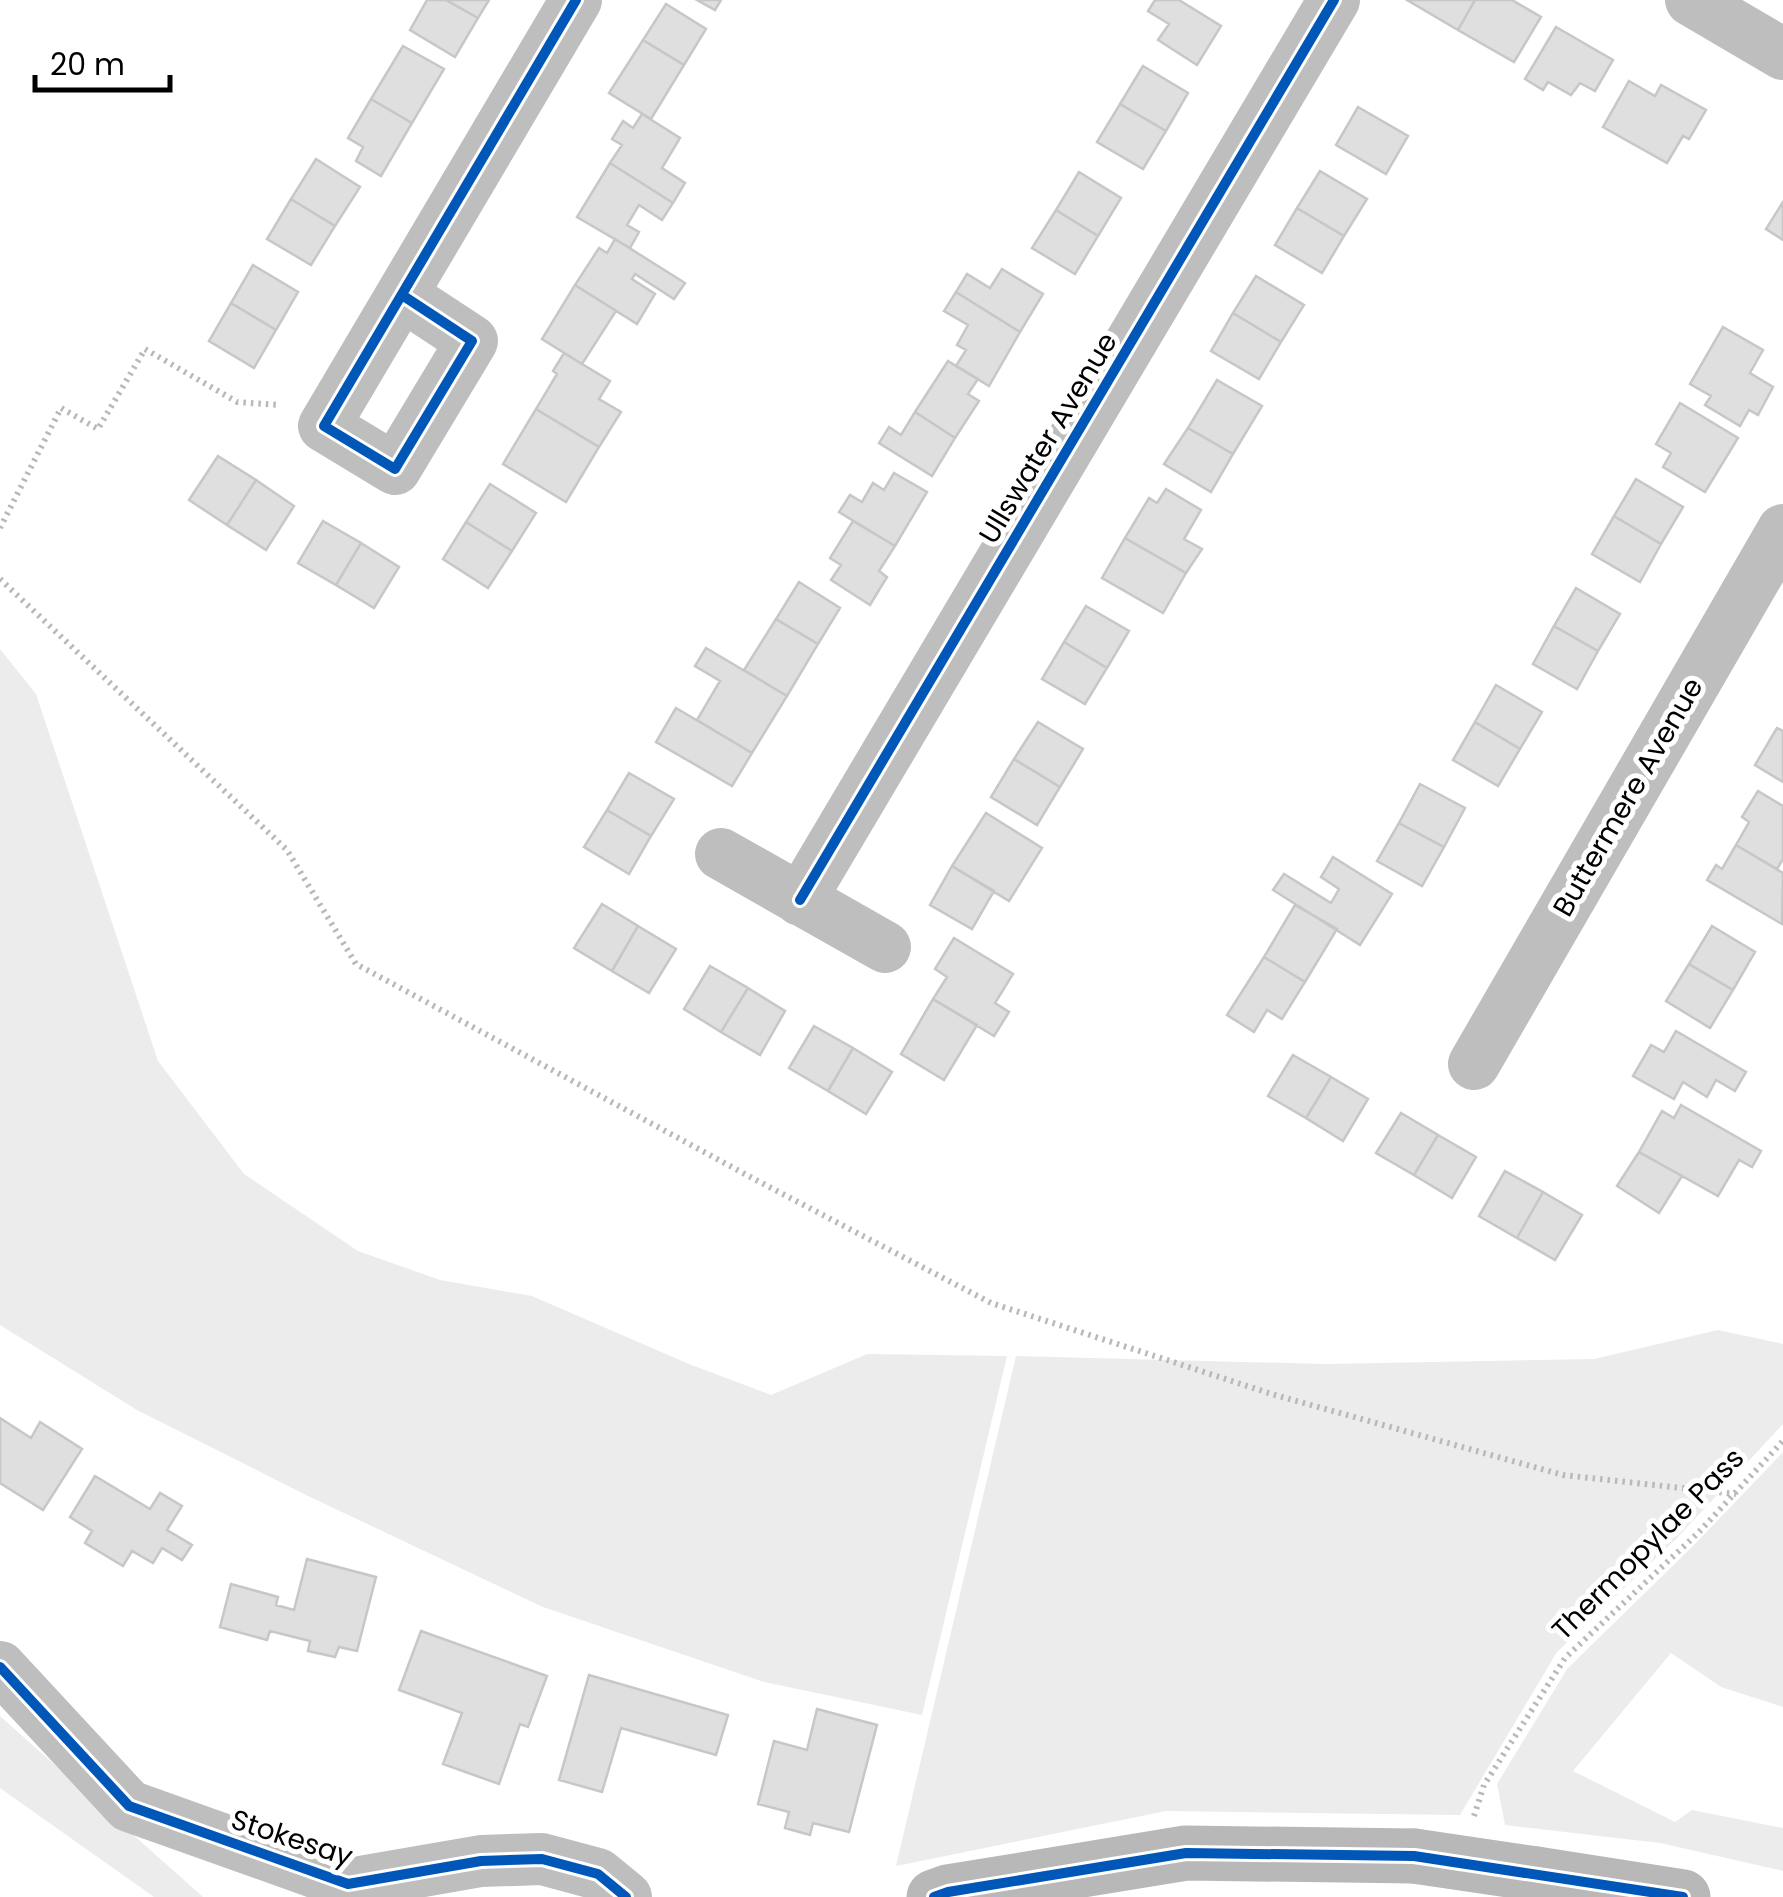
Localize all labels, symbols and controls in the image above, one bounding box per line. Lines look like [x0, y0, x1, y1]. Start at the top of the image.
scale bar [35, 30, 170, 92]
text: 20 m [50, 43, 125, 86]
street label: Ullswater Avenue [970, 325, 1126, 551]
street label: Buttermere Avenue [1544, 670, 1712, 924]
street label: Thermopylae Pass [1543, 1439, 1753, 1649]
street label: Stokesay [226, 1800, 358, 1876]

